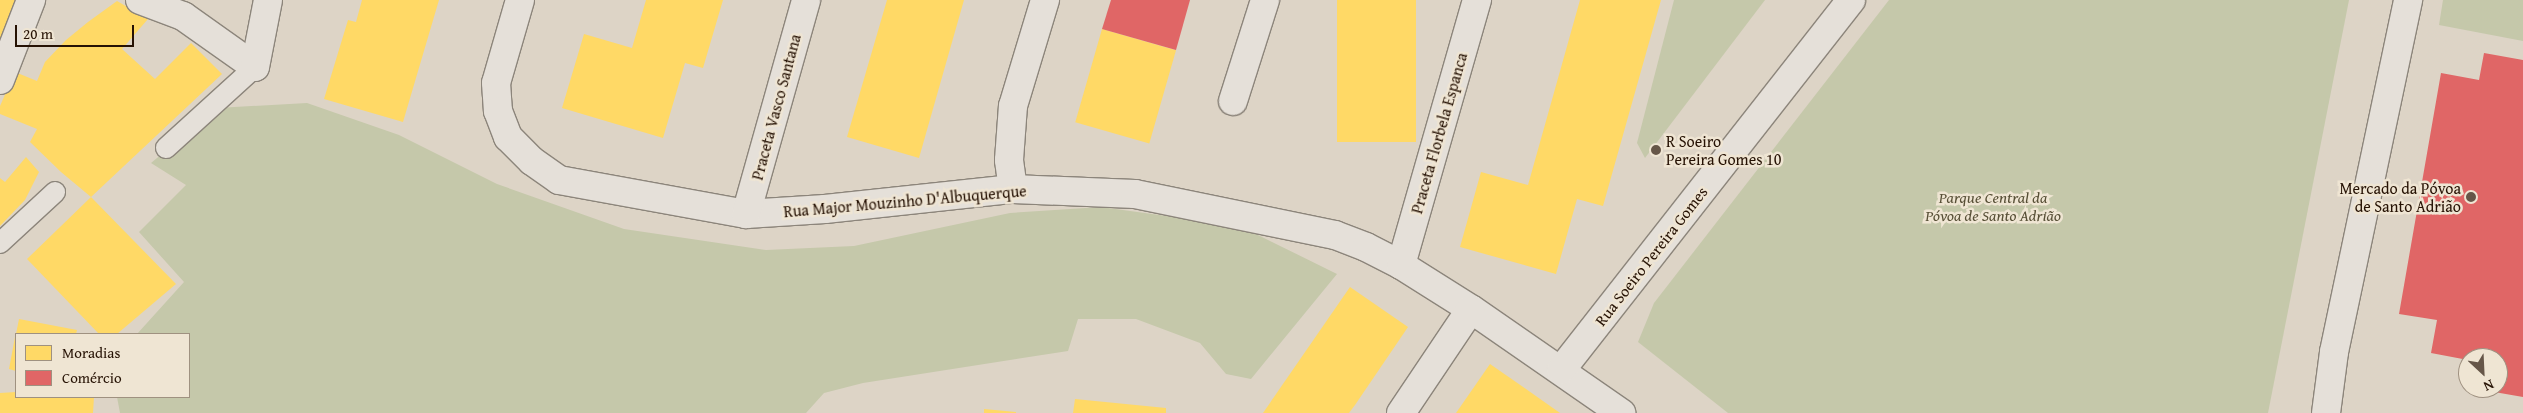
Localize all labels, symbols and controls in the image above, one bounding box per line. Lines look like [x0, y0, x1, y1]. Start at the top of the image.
scale bar [18, 15, 136, 47]
text: 20 m [23, 23, 53, 44]
street label: Praceta Vasco Santana [747, 32, 805, 182]
street label: Praceta Florbela Espanca [1407, 50, 1471, 216]
place label: R Soeiro Pereira Gomes 10 [1666, 131, 1781, 169]
marker: R Soeiro Pereira Gomes 10 [1650, 144, 1662, 156]
place label: Mercado da Póvoa de Santo Adrião [2339, 178, 2461, 216]
street label: Rua Major Mouzinho D'Albuquerque [783, 181, 1027, 221]
street label: Rua Soeiro Pereira Gomes [1591, 183, 1711, 329]
park label: Parque Central da Póvoa de Santo Adrião [1925, 187, 2061, 225]
marker: Mercado da Póvoa de Santo Adrião [2465, 191, 2477, 203]
legend [15, 333, 190, 398]
text: Moradias [62, 342, 120, 363]
north arrow [2458, 348, 2508, 398]
text: Comércio [62, 367, 122, 388]
text: N [2480, 375, 2497, 397]

